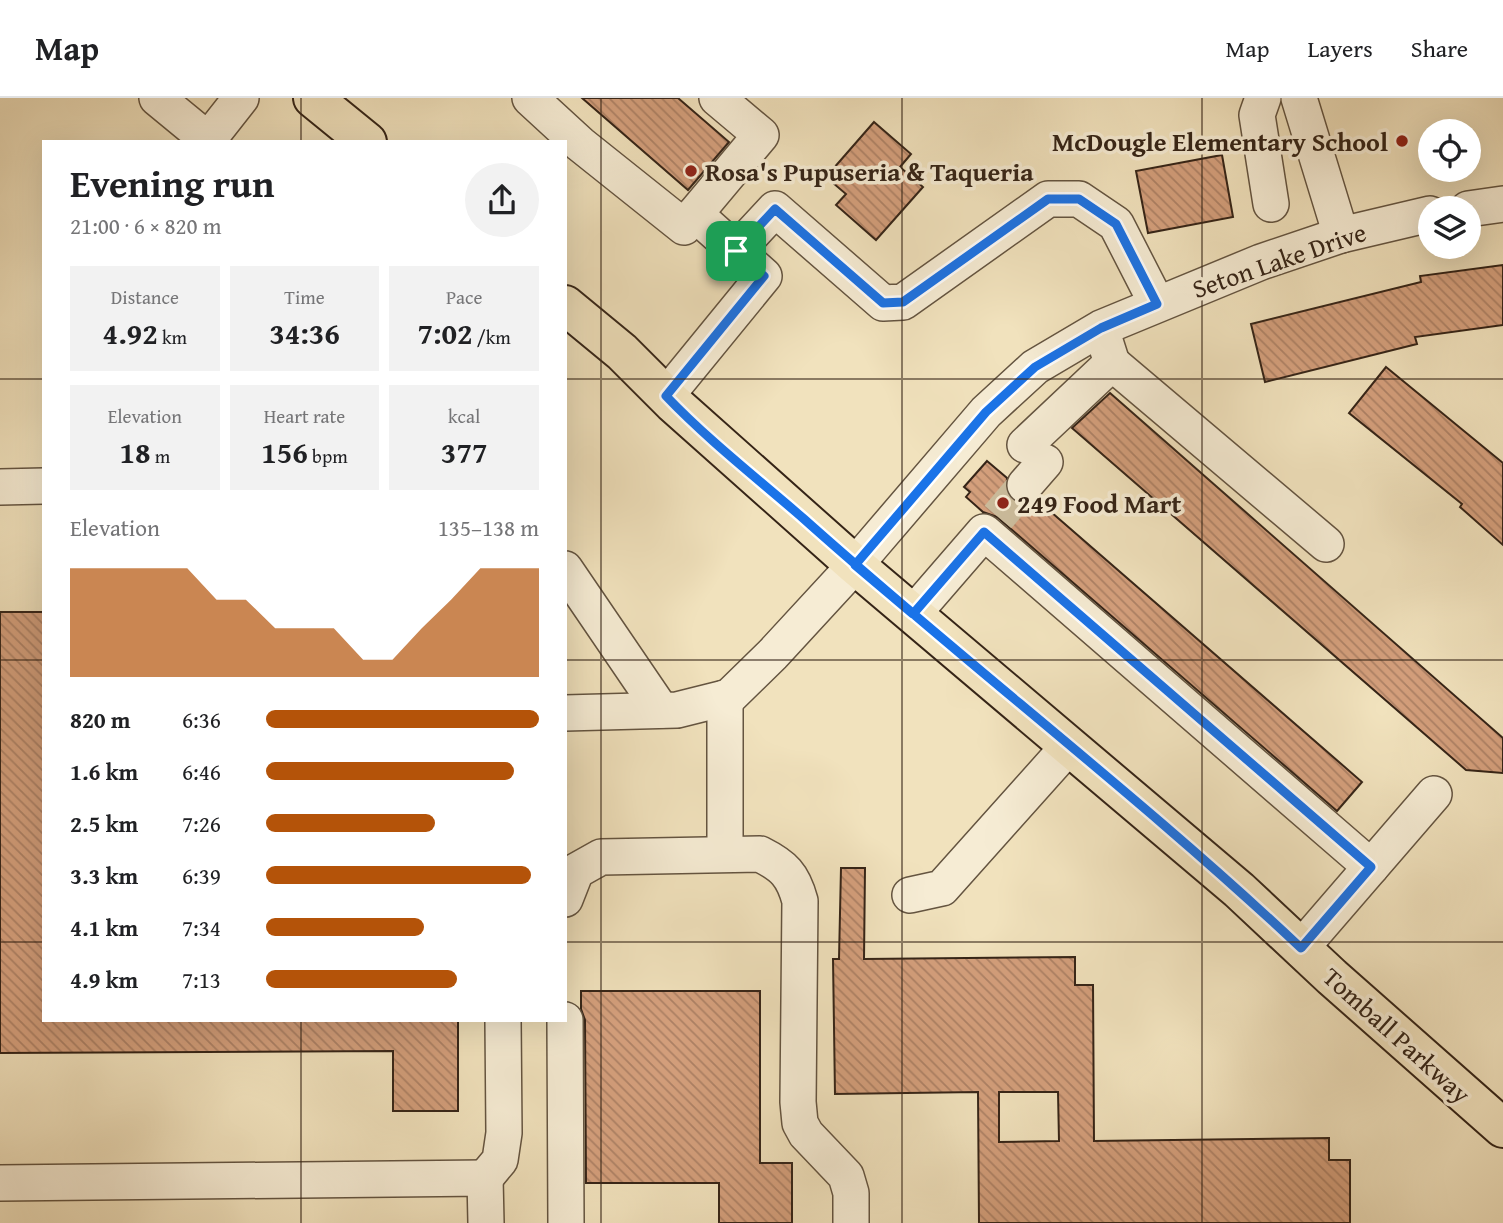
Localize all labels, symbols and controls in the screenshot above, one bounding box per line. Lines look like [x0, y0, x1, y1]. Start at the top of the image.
text: Map [35, 24, 99, 72]
text: Map [1226, 31, 1269, 66]
text: Layers [1307, 31, 1373, 66]
text: Share [1411, 31, 1468, 66]
map controls [1418, 119, 1481, 259]
button: locate [1418, 119, 1481, 182]
place label: McDougle Elementary School [1052, 122, 1388, 161]
marker: McDougle Elementary School [1394, 133, 1410, 149]
place label: Rosa's Pupuseria & Taqueria [705, 152, 1034, 191]
text: Evening run [70, 155, 274, 211]
button: share [465, 163, 539, 237]
marker: Rosa's Pupuseria & Taqueria [683, 163, 699, 179]
button: layers [1418, 196, 1481, 259]
text: 21:00 · 6 × 820 m [70, 209, 222, 242]
street label: Seton Lake Drive [1187, 212, 1371, 308]
pin [706, 221, 766, 281]
icon: arrive [717, 232, 755, 270]
text: Distance [111, 283, 179, 311]
text: Time [284, 283, 325, 311]
text: Pace [446, 283, 482, 311]
text: 4.92 [103, 311, 158, 355]
text: 34:36 [269, 311, 340, 355]
text: 7:02 [417, 311, 473, 355]
text: km [158, 323, 187, 351]
text: /km [473, 323, 511, 351]
text: Elevation [108, 402, 182, 430]
text: Heart rate [264, 402, 345, 430]
text: kcal [448, 402, 480, 430]
text: 18 [119, 430, 151, 474]
text: 156 [261, 430, 308, 474]
text: 377 [441, 430, 487, 474]
text: m [151, 442, 170, 470]
text: bpm [308, 442, 348, 470]
place label: 249 Food Mart [1017, 484, 1182, 523]
marker: 249 Food Mart [995, 495, 1011, 511]
text: Elevation [70, 511, 160, 544]
text: 135–138 m [438, 511, 539, 544]
text: 820 m [70, 703, 131, 736]
text: 6:36 [182, 703, 221, 736]
text: 1.6 km [70, 755, 138, 788]
text: 6:46 [182, 755, 221, 788]
text: 2.5 km [70, 807, 138, 840]
text: 7:26 [182, 807, 221, 840]
text: 3.3 km [70, 859, 138, 892]
text: 6:39 [182, 859, 221, 892]
text: 4.1 km [70, 911, 138, 944]
text: 7:34 [182, 911, 221, 944]
street label: Tomball Parkway [1314, 958, 1480, 1112]
text: 4.9 km [70, 963, 138, 996]
text: 7:13 [182, 963, 221, 996]

